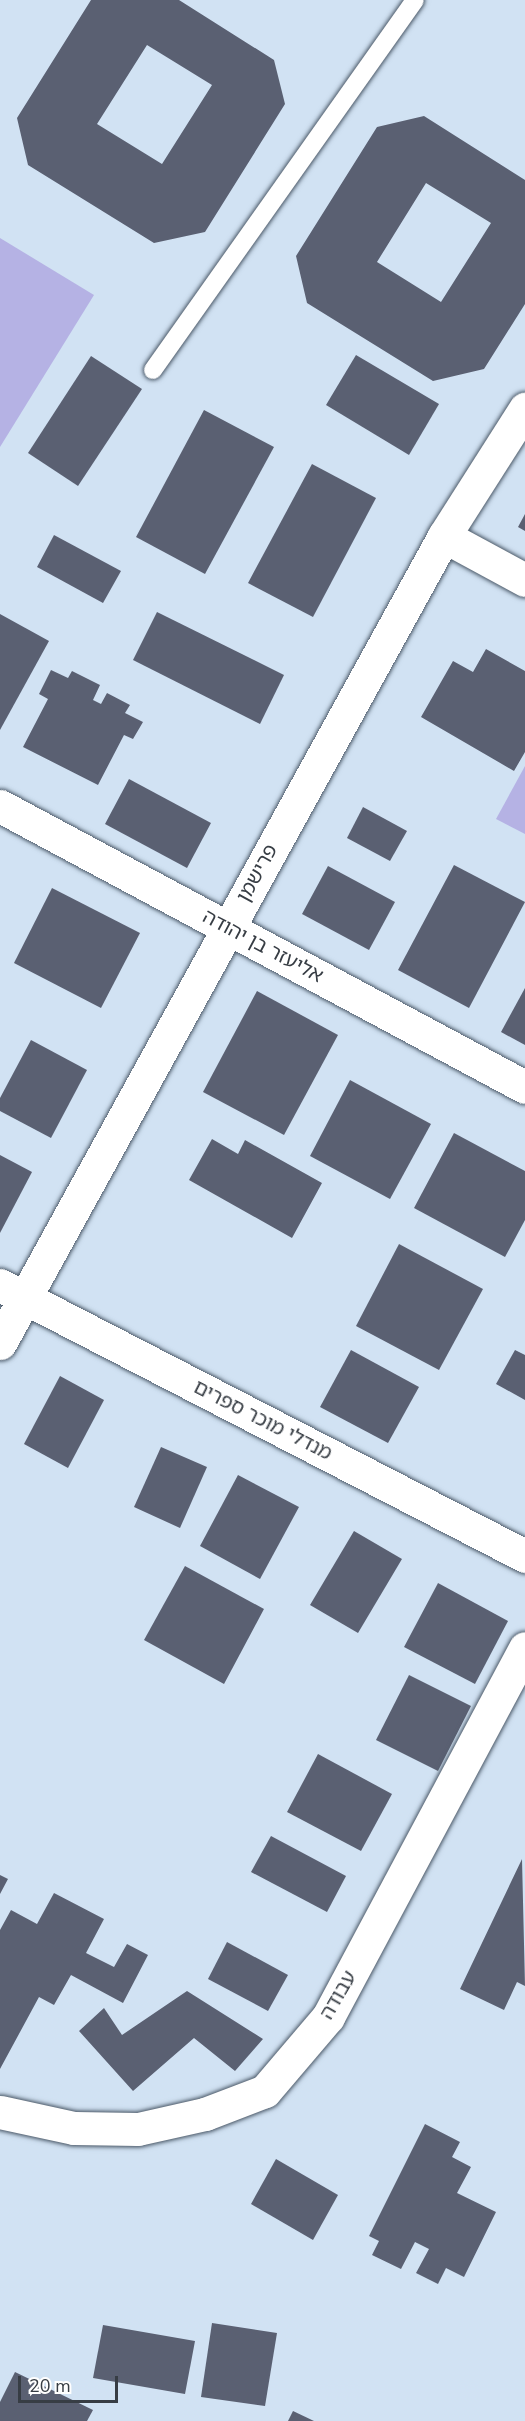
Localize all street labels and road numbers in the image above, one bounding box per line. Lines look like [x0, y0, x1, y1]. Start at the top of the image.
street label: פרישמן [231, 840, 283, 906]
street label: אליעזר בן יהודה [199, 904, 327, 988]
street label: מנדלי מוכר ספרים [190, 1375, 336, 1465]
street label: עבודה [315, 1966, 361, 2024]

